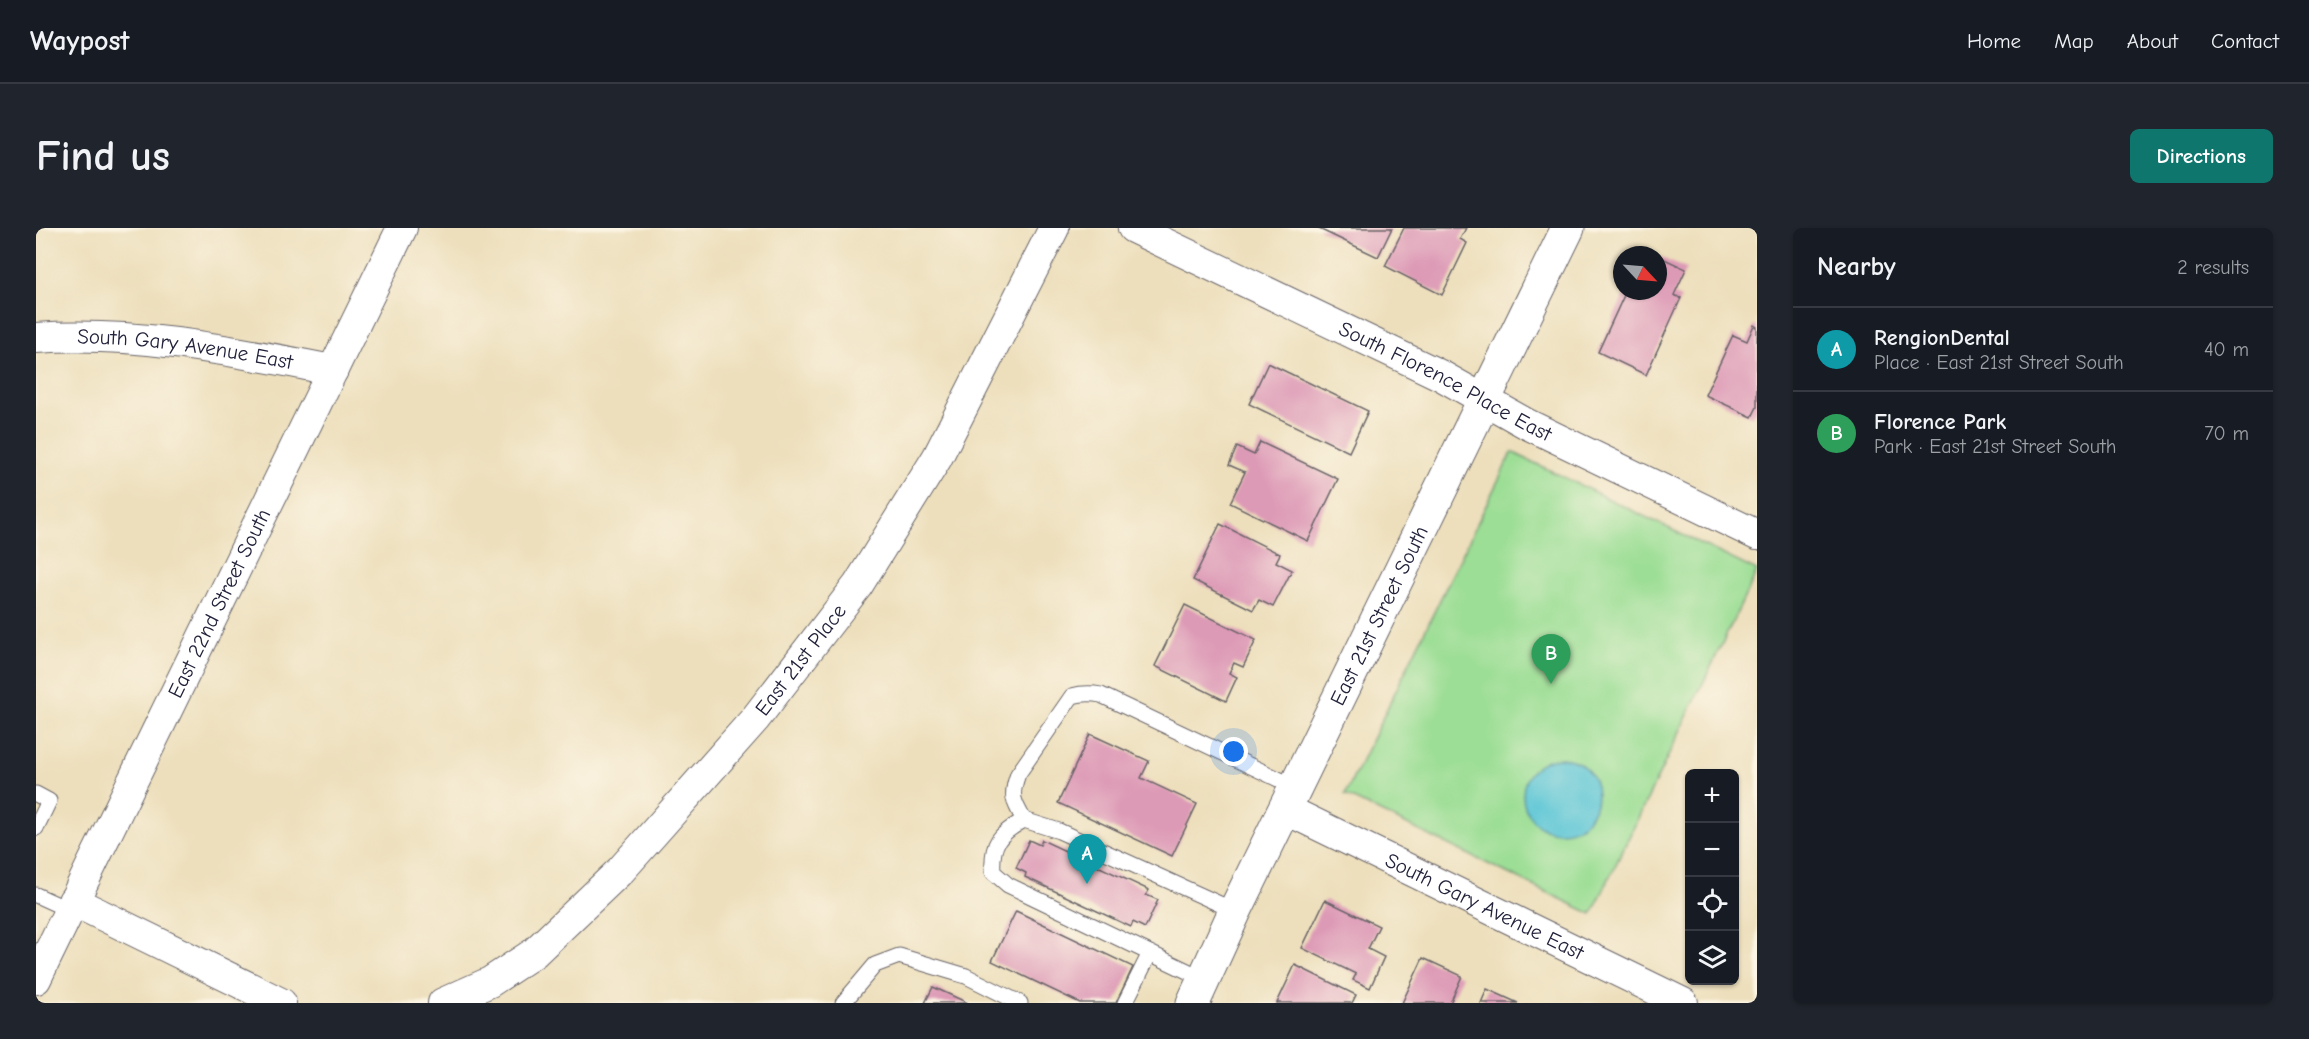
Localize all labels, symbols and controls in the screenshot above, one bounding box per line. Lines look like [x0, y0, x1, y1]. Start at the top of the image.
text: Waypost [30, 25, 130, 57]
text: Home [1967, 29, 2021, 53]
text: Map [2054, 29, 2094, 53]
text: About [2127, 29, 2178, 53]
text: Contact [2211, 29, 2279, 53]
button: Directions [2130, 129, 2273, 183]
text: Find us [36, 132, 170, 181]
north arrow [1613, 246, 1667, 300]
text: Nearby [1817, 252, 1896, 282]
text: 2 results [2177, 256, 2249, 279]
street label: South Florence Place East [1335, 316, 1557, 447]
street label: South Gary Avenue East [77, 325, 296, 374]
text: RengionDental [1874, 325, 2010, 351]
text: A [1831, 338, 1842, 361]
text: 40 m [2204, 338, 2249, 361]
text: Place · East 21st Street South [1874, 351, 2124, 374]
text: Florence Park [1874, 409, 2006, 435]
text: B [1830, 422, 1843, 445]
text: 70 m [2204, 422, 2249, 445]
text: Park · East 21st Street South [1874, 435, 2116, 458]
street label: East 22nd Street South [163, 505, 275, 702]
street label: East 21st Street South [1325, 522, 1433, 709]
street label: East 21st Place [750, 599, 851, 720]
pin: B [1532, 634, 1570, 684]
your location [1219, 737, 1248, 766]
map controls [1685, 769, 1739, 985]
button: + [1685, 769, 1739, 823]
button: − [1685, 823, 1739, 877]
pin: A [1068, 834, 1106, 884]
street label: South Gary Avenue East [1381, 848, 1589, 965]
button: locate [1685, 877, 1739, 931]
button: layers [1685, 931, 1739, 985]

